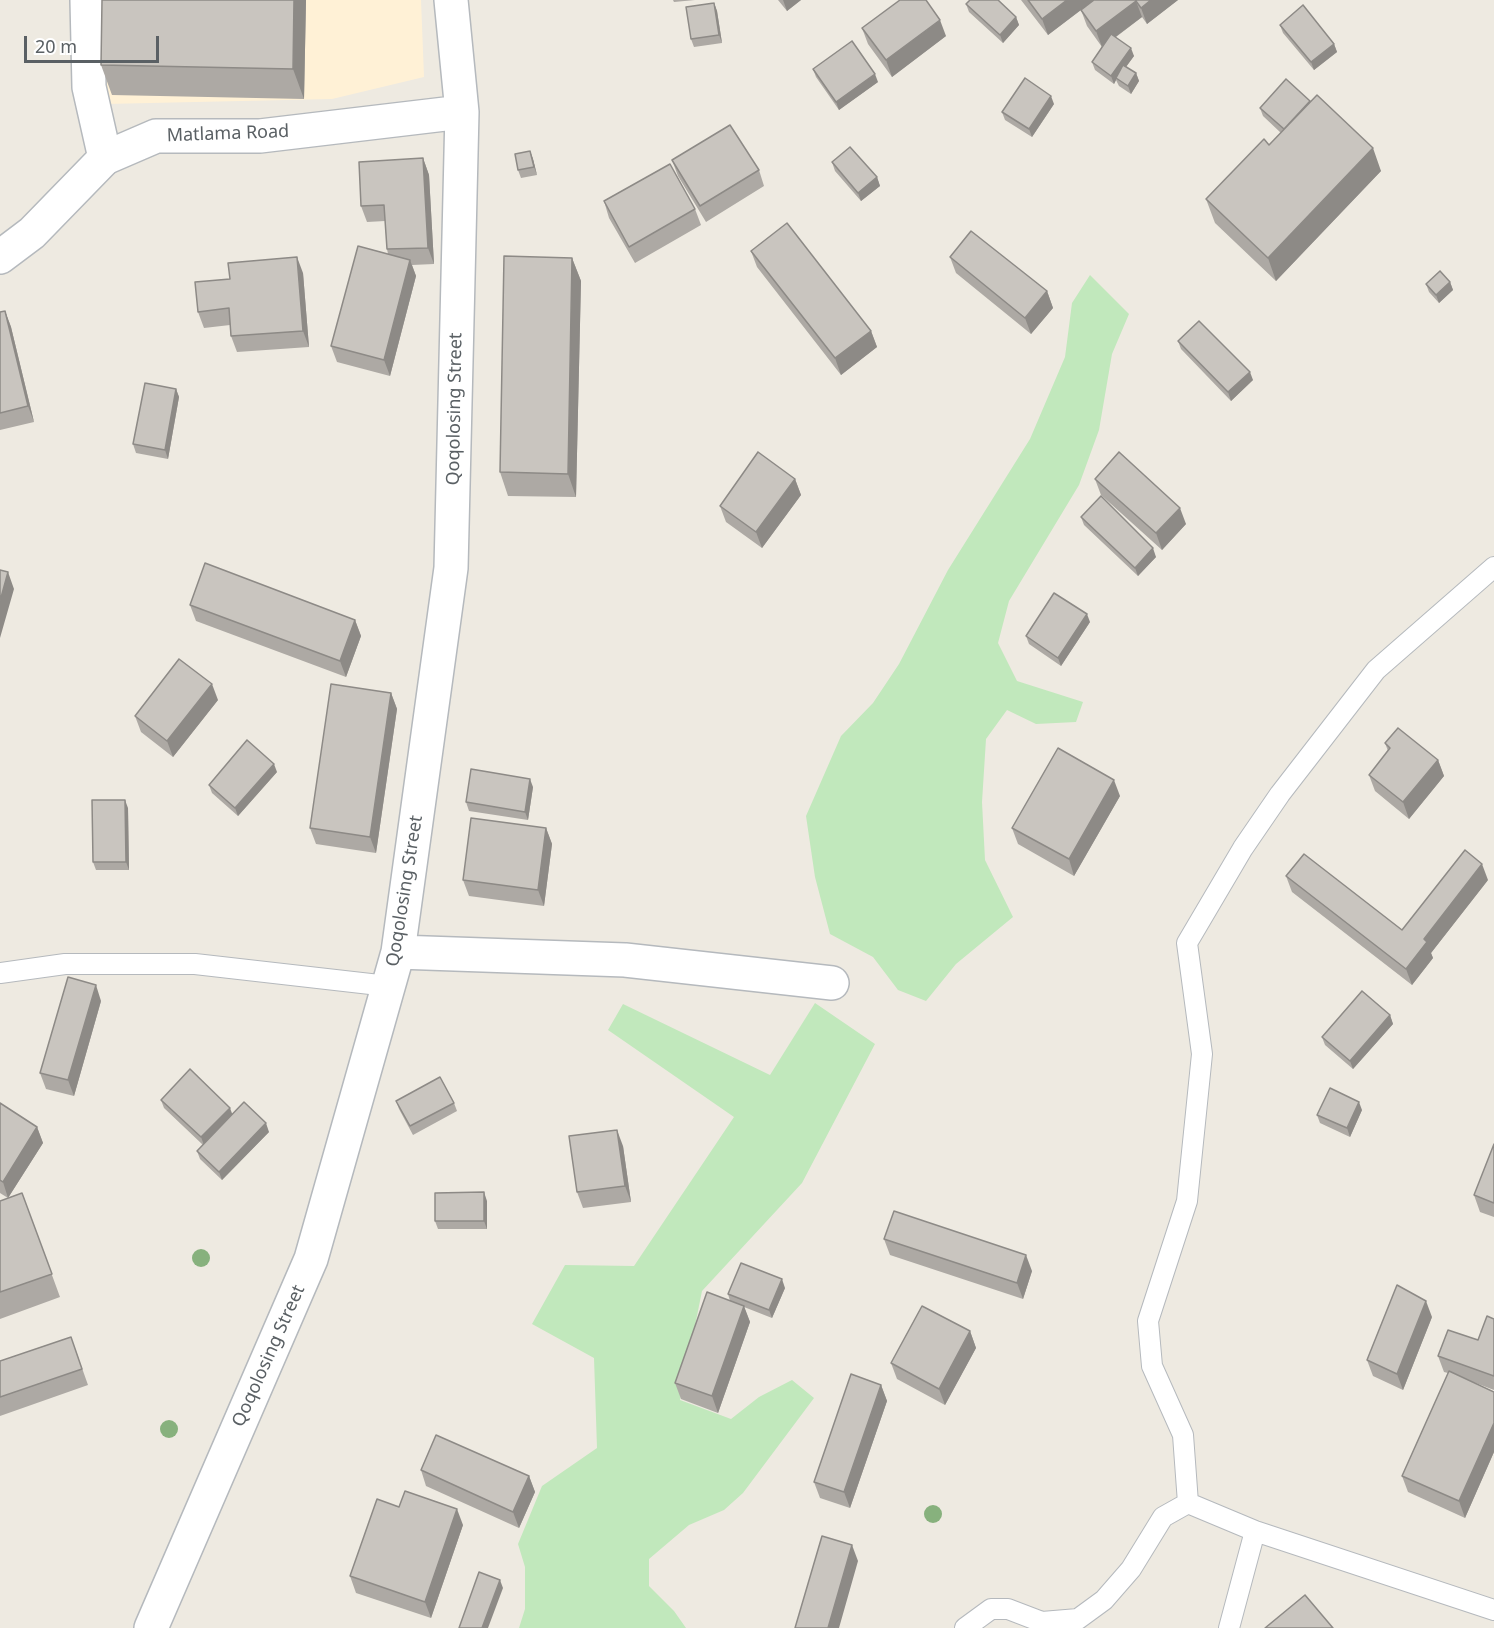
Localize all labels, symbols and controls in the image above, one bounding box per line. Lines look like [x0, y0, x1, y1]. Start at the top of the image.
scale bar [27, 24, 162, 62]
text: 20 m [35, 34, 77, 58]
street label: Matlama Road [166, 121, 290, 147]
street label: Qoqolosing Street [443, 332, 467, 486]
street label: Qoqolosing Street [382, 814, 428, 968]
street label: Qoqolosing Street [228, 1282, 310, 1430]

